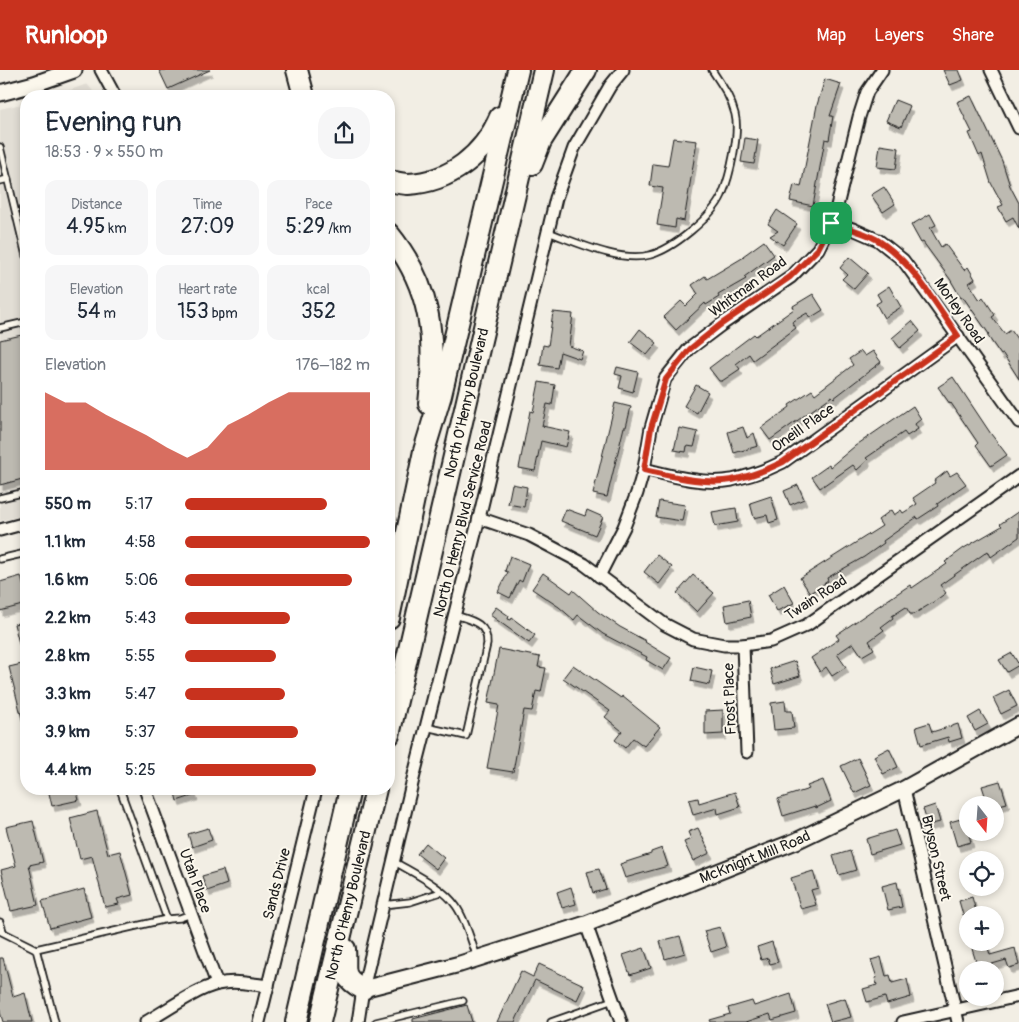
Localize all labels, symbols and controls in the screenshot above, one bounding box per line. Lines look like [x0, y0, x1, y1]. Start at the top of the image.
text: Runloop [25, 21, 108, 50]
text: Map [817, 24, 846, 47]
text: Layers [874, 24, 924, 47]
text: Share [952, 24, 994, 47]
text: Evening run [45, 105, 182, 140]
button: share [318, 107, 370, 159]
text: 18:53 · 9 × 550 m [45, 142, 163, 162]
text: Distance [71, 196, 122, 213]
text: Time [193, 196, 222, 213]
text: Pace [305, 196, 332, 213]
pin [810, 202, 852, 244]
icon: arrive [817, 209, 845, 237]
text: 4.95 [66, 213, 105, 240]
text: 27:09 [181, 213, 234, 240]
text: 5:29 [286, 213, 325, 240]
text: km [105, 220, 127, 237]
text: /km [325, 220, 351, 237]
street label: Whitman Road [705, 252, 791, 322]
street label: Morley Road [929, 274, 989, 348]
text: Elevation [70, 281, 123, 298]
text: Heart rate [178, 281, 237, 298]
text: kcal [307, 281, 330, 298]
text: 54 [77, 298, 101, 325]
text: 153 [177, 298, 209, 325]
text: 352 [301, 298, 336, 325]
text: m [101, 305, 116, 322]
text: bpm [209, 305, 238, 322]
street label: North O'Henry Boulevard [440, 326, 493, 480]
text: Elevation [45, 355, 106, 375]
text: 176–182 m [296, 355, 370, 375]
street label: Oneill Place [768, 399, 839, 457]
street label: North O Henry Blvd Service Road [429, 419, 497, 619]
text: 550 m [45, 494, 91, 514]
text: 5:17 [125, 494, 153, 514]
text: 1.1 km [45, 532, 85, 552]
text: 4:58 [125, 532, 155, 552]
text: 1.6 km [45, 570, 88, 590]
text: 5:06 [125, 570, 158, 590]
street label: Twain Road [781, 571, 851, 625]
text: 2.2 km [45, 608, 91, 628]
text: 5:43 [125, 608, 156, 628]
text: 2.8 km [45, 646, 90, 666]
text: 5:55 [125, 646, 155, 666]
street label: Frost Place [719, 662, 741, 735]
text: 3.3 km [45, 684, 91, 704]
text: 5:47 [125, 684, 156, 704]
text: 3.9 km [45, 722, 90, 742]
text: 5:37 [125, 722, 155, 742]
text: 4.4 km [45, 760, 91, 780]
text: 5:25 [125, 760, 156, 780]
north arrow [959, 796, 1004, 841]
map controls [959, 796, 1004, 1006]
street label: Bryson Street [917, 813, 955, 904]
street label: McKnight Mill Road [697, 826, 813, 888]
street label: North O'Henry Boulevard [321, 829, 375, 982]
street label: Utah Place [175, 846, 216, 916]
street label: Sands Drive [259, 846, 295, 922]
button: locate [959, 851, 1004, 896]
button: + [959, 906, 1004, 951]
button: − [959, 961, 1004, 1006]

